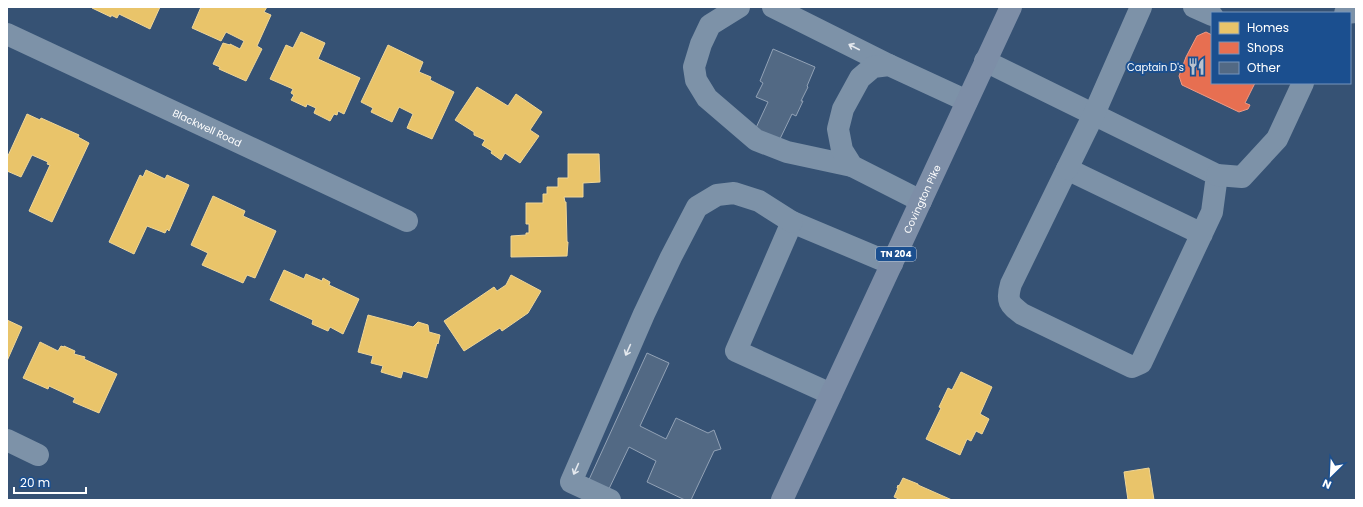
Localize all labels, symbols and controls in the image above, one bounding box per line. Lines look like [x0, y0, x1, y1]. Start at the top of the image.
legend [1211, 12, 1351, 84]
text: Homes [1247, 19, 1289, 36]
text: Shops [1247, 39, 1284, 56]
one-way arrow [848, 43, 860, 50]
restaurant icon: Captain D's [1187, 57, 1207, 77]
text: Other [1247, 59, 1281, 76]
place label: Captain D's [1127, 60, 1184, 75]
street label: Blackwell Road [170, 105, 244, 151]
street label: Covington Pike [900, 162, 945, 236]
road number: TN 204 [876, 247, 916, 261]
one-way arrow [624, 344, 631, 356]
north arrow [1311, 455, 1351, 495]
one-way arrow [572, 463, 579, 475]
scale bar [14, 469, 86, 495]
text: 20 m [20, 474, 50, 491]
text: N [1320, 475, 1334, 493]

